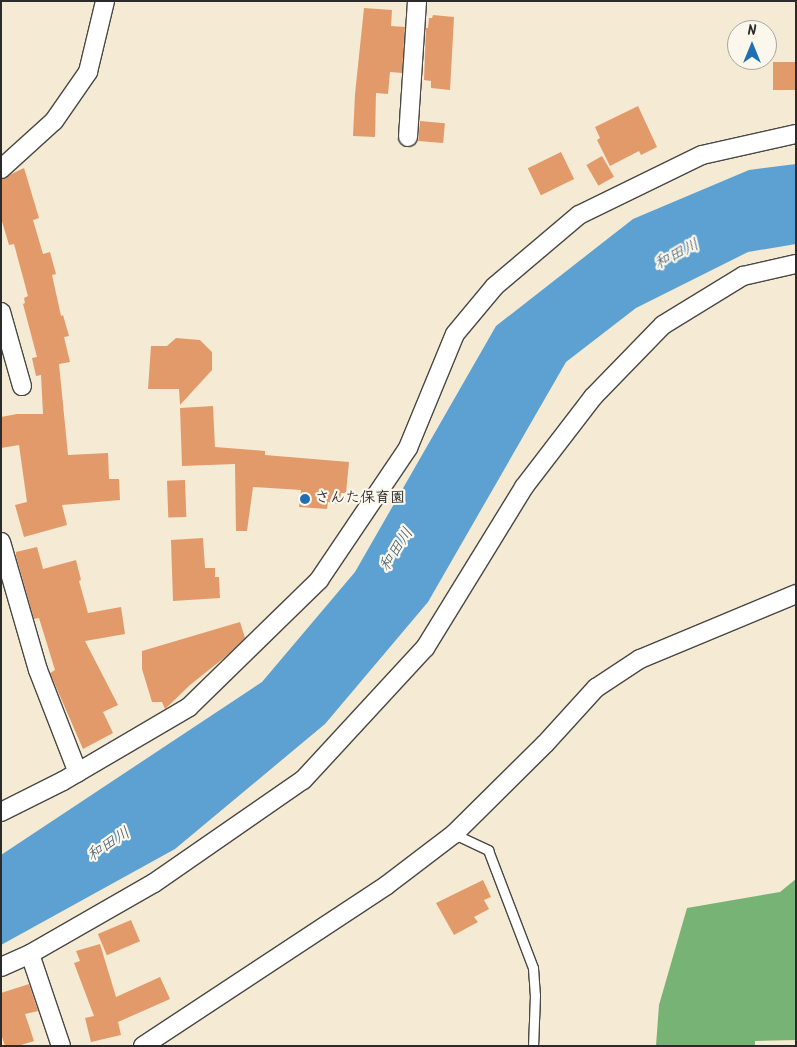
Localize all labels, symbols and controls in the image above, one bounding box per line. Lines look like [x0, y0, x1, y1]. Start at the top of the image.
north arrow [727, 20, 777, 70]
text: N [748, 20, 756, 42]
water label: 和田川 [651, 236, 703, 274]
place label: さんた保育園 [315, 490, 405, 508]
marker: さんた保育園 [299, 493, 311, 505]
water label: 和田川 [376, 525, 418, 575]
water label: 和田川 [84, 824, 134, 866]

